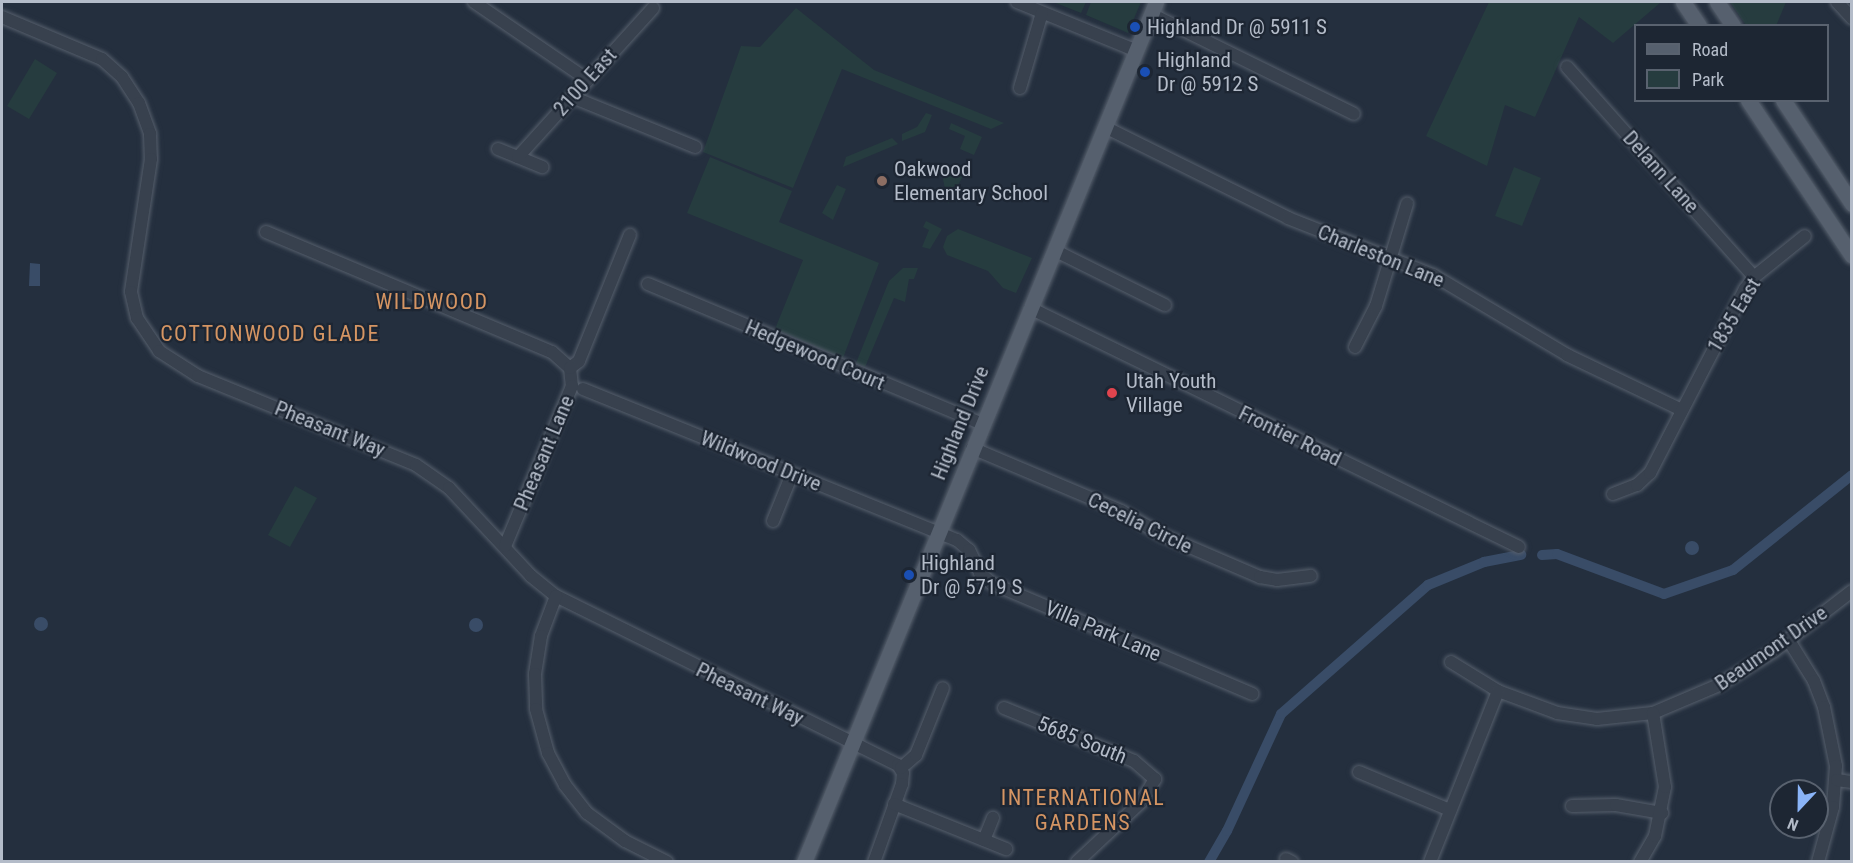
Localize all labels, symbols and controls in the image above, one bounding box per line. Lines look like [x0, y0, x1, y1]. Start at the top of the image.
place label: Highland Dr @ 5911 S [1147, 14, 1327, 40]
marker: Highland Dr @ 5911 S [1128, 20, 1142, 34]
legend [1634, 24, 1829, 102]
text: Road [1692, 39, 1728, 60]
street label: 2100 East [548, 43, 622, 121]
place label: Highland Dr @ 5912 S [1157, 47, 1258, 97]
marker: Highland Dr @ 5912 S [1138, 65, 1152, 79]
text: Park [1692, 69, 1724, 90]
street label: Delann Lane [1618, 126, 1704, 218]
place label: Oakwood Elementary School [894, 156, 1048, 206]
marker: Oakwood Elementary School [875, 174, 889, 188]
street label: Charleston Lane [1314, 219, 1448, 293]
street label: 1835 East [1702, 273, 1766, 357]
district label: WILDWOOD [375, 289, 489, 315]
street label: Hedgewood Court [741, 314, 889, 396]
district label: COTTONWOOD GLADE [160, 321, 380, 347]
street label: Highland Drive [926, 362, 994, 484]
place label: Utah Youth Village [1126, 368, 1216, 418]
marker: Utah Youth Village [1103, 384, 1121, 402]
street label: Pheasant Lane [508, 392, 580, 514]
street label: Pheasant Way [271, 395, 389, 463]
street label: Frontier Road [1235, 400, 1345, 472]
street label: Wildwood Drive [697, 425, 825, 497]
street label: Cecelia Circle [1084, 487, 1196, 559]
place label: Highland Dr @ 5719 S [921, 550, 1022, 600]
marker: Highland Dr @ 5719 S [902, 568, 916, 582]
street label: Villa Park Lane [1041, 595, 1165, 667]
street label: Beaumont Drive [1710, 600, 1832, 696]
street label: Pheasant Way [692, 657, 808, 731]
street label: 5685 South [1034, 711, 1130, 769]
north arrow [1769, 779, 1829, 839]
district label: INTERNATIONAL GARDENS [1001, 784, 1165, 836]
text: N [1785, 814, 1801, 835]

